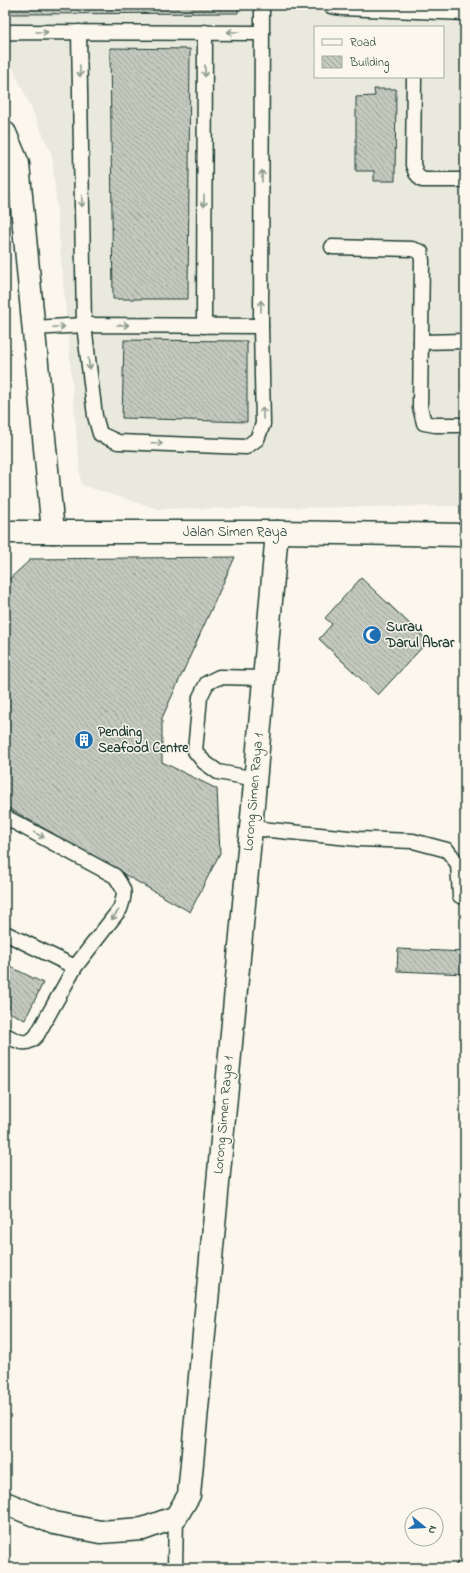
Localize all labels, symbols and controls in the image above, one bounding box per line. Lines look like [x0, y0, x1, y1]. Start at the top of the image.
legend [314, 26, 444, 78]
one-way arrow [35, 28, 48, 36]
one-way arrow [227, 28, 240, 36]
text: Road [350, 34, 376, 52]
text: Building [349, 54, 389, 73]
one-way arrow [76, 64, 84, 77]
one-way arrow [201, 64, 209, 77]
one-way arrow [258, 170, 266, 183]
one-way arrow [78, 194, 86, 207]
one-way arrow [200, 194, 208, 207]
one-way arrow [257, 300, 265, 313]
one-way arrow [116, 322, 129, 329]
one-way arrow [52, 323, 65, 330]
one-way arrow [85, 357, 93, 370]
one-way arrow [259, 407, 267, 420]
one-way arrow [150, 440, 163, 447]
street label: Jalan Simen Raya [183, 522, 287, 544]
place label: Surau Darul Abrar [385, 617, 455, 654]
mosque icon: Surau Darul Abrar [361, 624, 383, 646]
place label: Pending Seafood Centre [98, 722, 189, 759]
building icon: Pending Seafood Centre [73, 729, 95, 751]
street label: Lorong Simen Raya 1 [238, 732, 271, 852]
one-way arrow [33, 832, 45, 839]
one-way arrow [111, 909, 119, 920]
street label: Lorong Simen Raya 1 [208, 1055, 241, 1175]
north arrow [404, 1507, 444, 1547]
text: N [424, 1524, 441, 1536]

